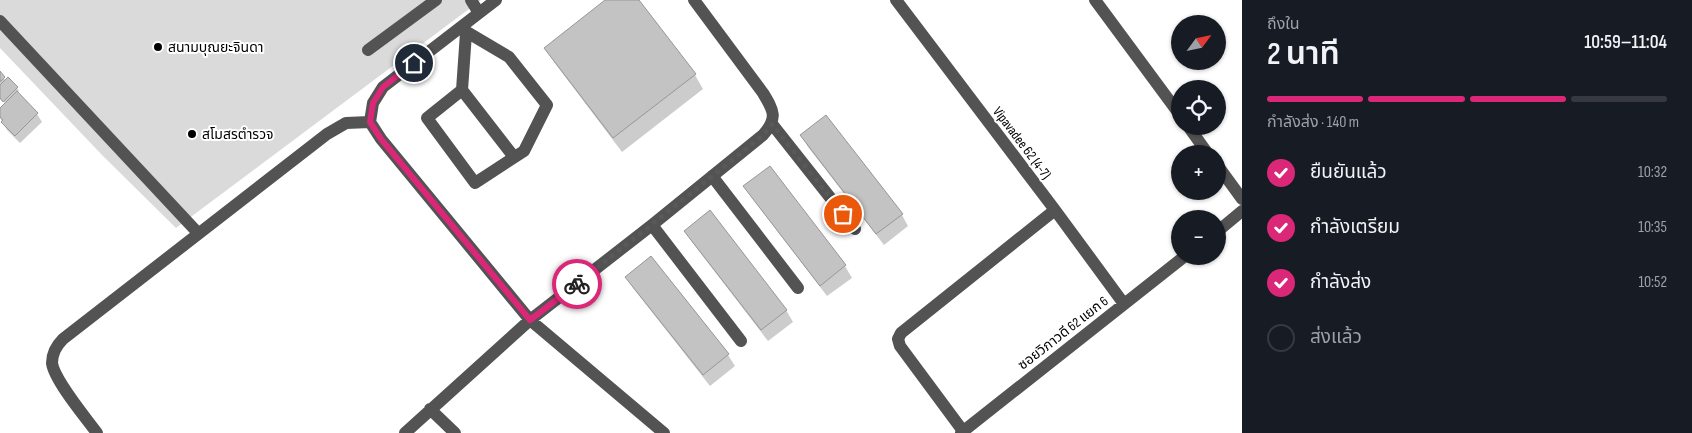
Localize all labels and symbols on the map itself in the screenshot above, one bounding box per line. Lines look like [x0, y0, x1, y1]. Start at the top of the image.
north arrow [1171, 15, 1226, 70]
place label: สนามบุณยะจินดา [168, 39, 263, 56]
marker: สนามบุณยะจินดา [152, 41, 164, 53]
pin [393, 42, 435, 84]
street label: Vipavadee 62 (4-7) [989, 103, 1055, 183]
place label: สโมสรตำรวจ [202, 126, 274, 143]
marker: สโมสรตำรวจ [186, 128, 198, 140]
pin [822, 193, 864, 235]
courier [552, 259, 602, 309]
street label: ซอยวิภาวดี 62 แยก 6 [1015, 293, 1111, 373]

